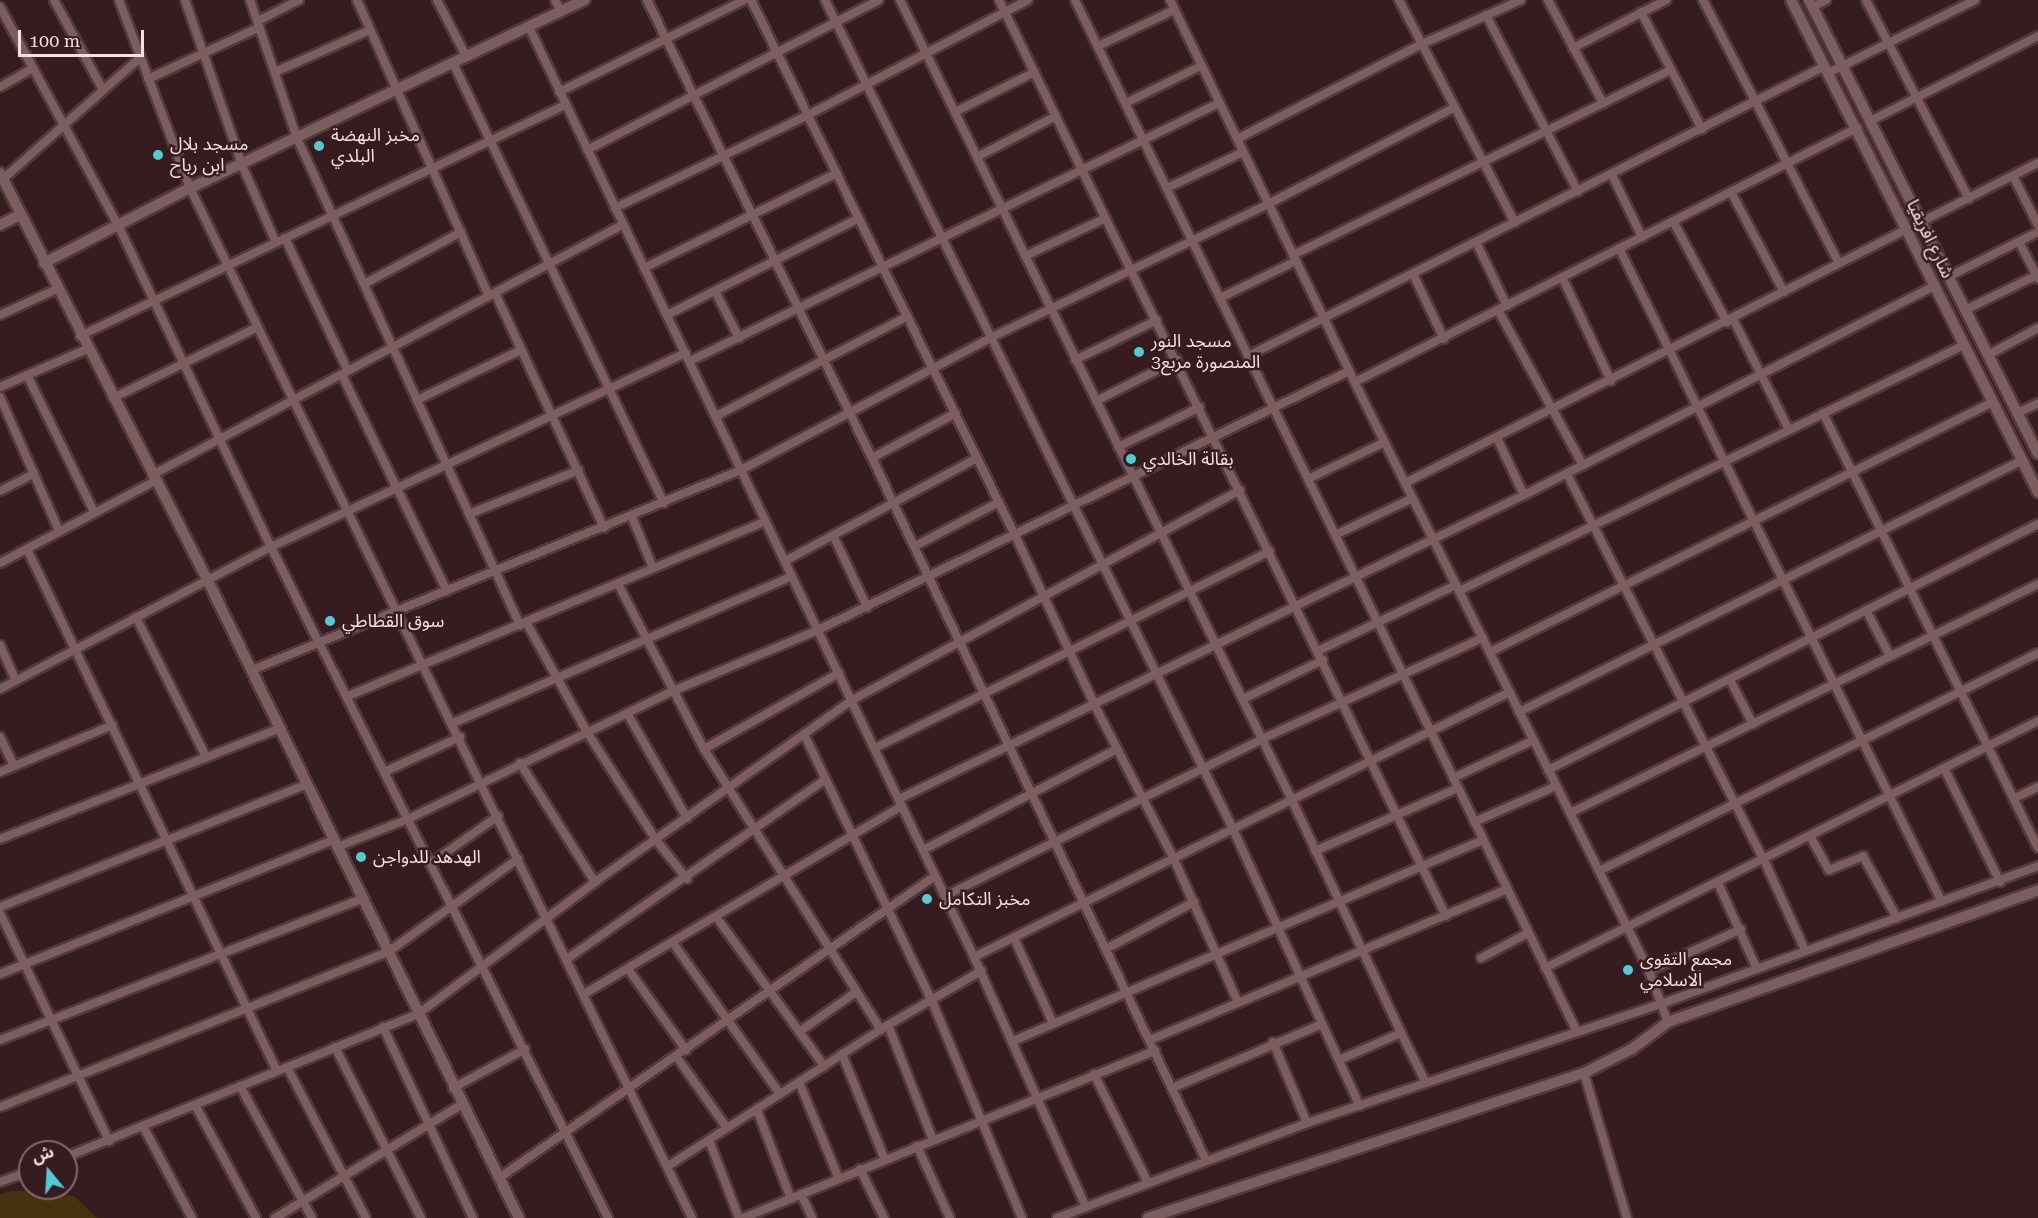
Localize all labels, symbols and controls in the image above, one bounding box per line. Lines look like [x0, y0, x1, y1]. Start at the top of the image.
scale bar [21, 18, 147, 56]
text: 100 m [29, 30, 80, 51]
place label: مخبز النهضة البلدي [331, 125, 420, 168]
place label: مسجد بلال ابن رباح [170, 134, 248, 176]
marker: مخبز النهضة البلدي [312, 139, 326, 153]
marker: مسجد بلال ابن رباح [151, 148, 165, 162]
street label: شارع افريقيا [1902, 196, 1958, 282]
place label: مسجد النور المنصورة مربع3 [1151, 331, 1260, 374]
marker: مسجد النور المنصورة مربع3 [1132, 345, 1146, 359]
place label: بقالة الخالدي [1143, 448, 1234, 470]
marker: بقالة الخالدي [1124, 452, 1138, 466]
place label: سوق القطاطي [342, 610, 444, 632]
marker: سوق القطاطي [323, 614, 337, 628]
place label: الهدهد للدواجن [373, 846, 481, 868]
marker: الهدهد للدواجن [354, 850, 368, 864]
place label: مخبز التكامل [939, 888, 1030, 910]
marker: مخبز التكامل [920, 892, 934, 906]
place label: مجمع التقوى الاسلامي [1640, 949, 1732, 992]
marker: مجمع التقوى الاسلامي [1621, 963, 1635, 977]
north arrow [18, 1140, 78, 1200]
text: ش [30, 1142, 56, 1167]

